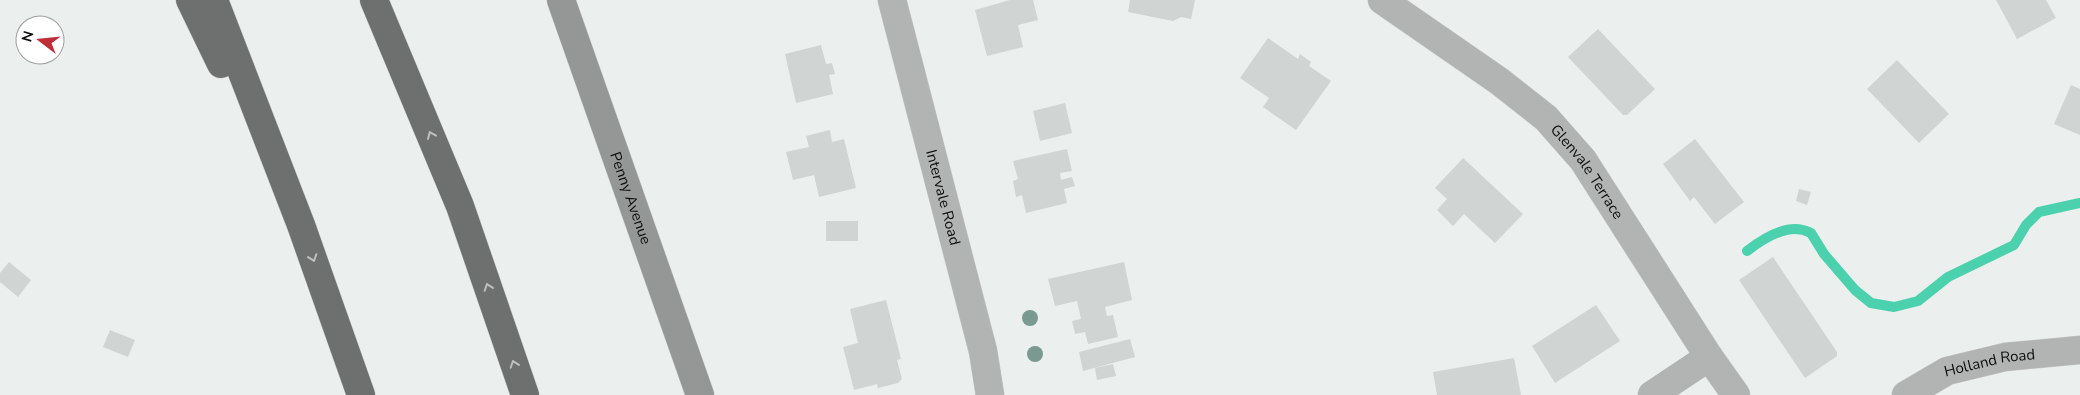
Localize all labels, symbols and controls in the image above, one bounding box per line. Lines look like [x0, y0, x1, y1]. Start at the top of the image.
north arrow [15, 15, 65, 65]
text: N [17, 29, 39, 44]
street label: Glenvale Terrace [1546, 120, 1628, 223]
one-way arrow [426, 131, 437, 140]
street label: Intervale Road [921, 148, 965, 247]
street label: Penny Avenue [605, 149, 656, 247]
one-way arrow [307, 253, 317, 262]
one-way arrow [484, 284, 494, 292]
street label: Holland Road [1942, 344, 2036, 381]
one-way arrow [510, 361, 520, 369]

